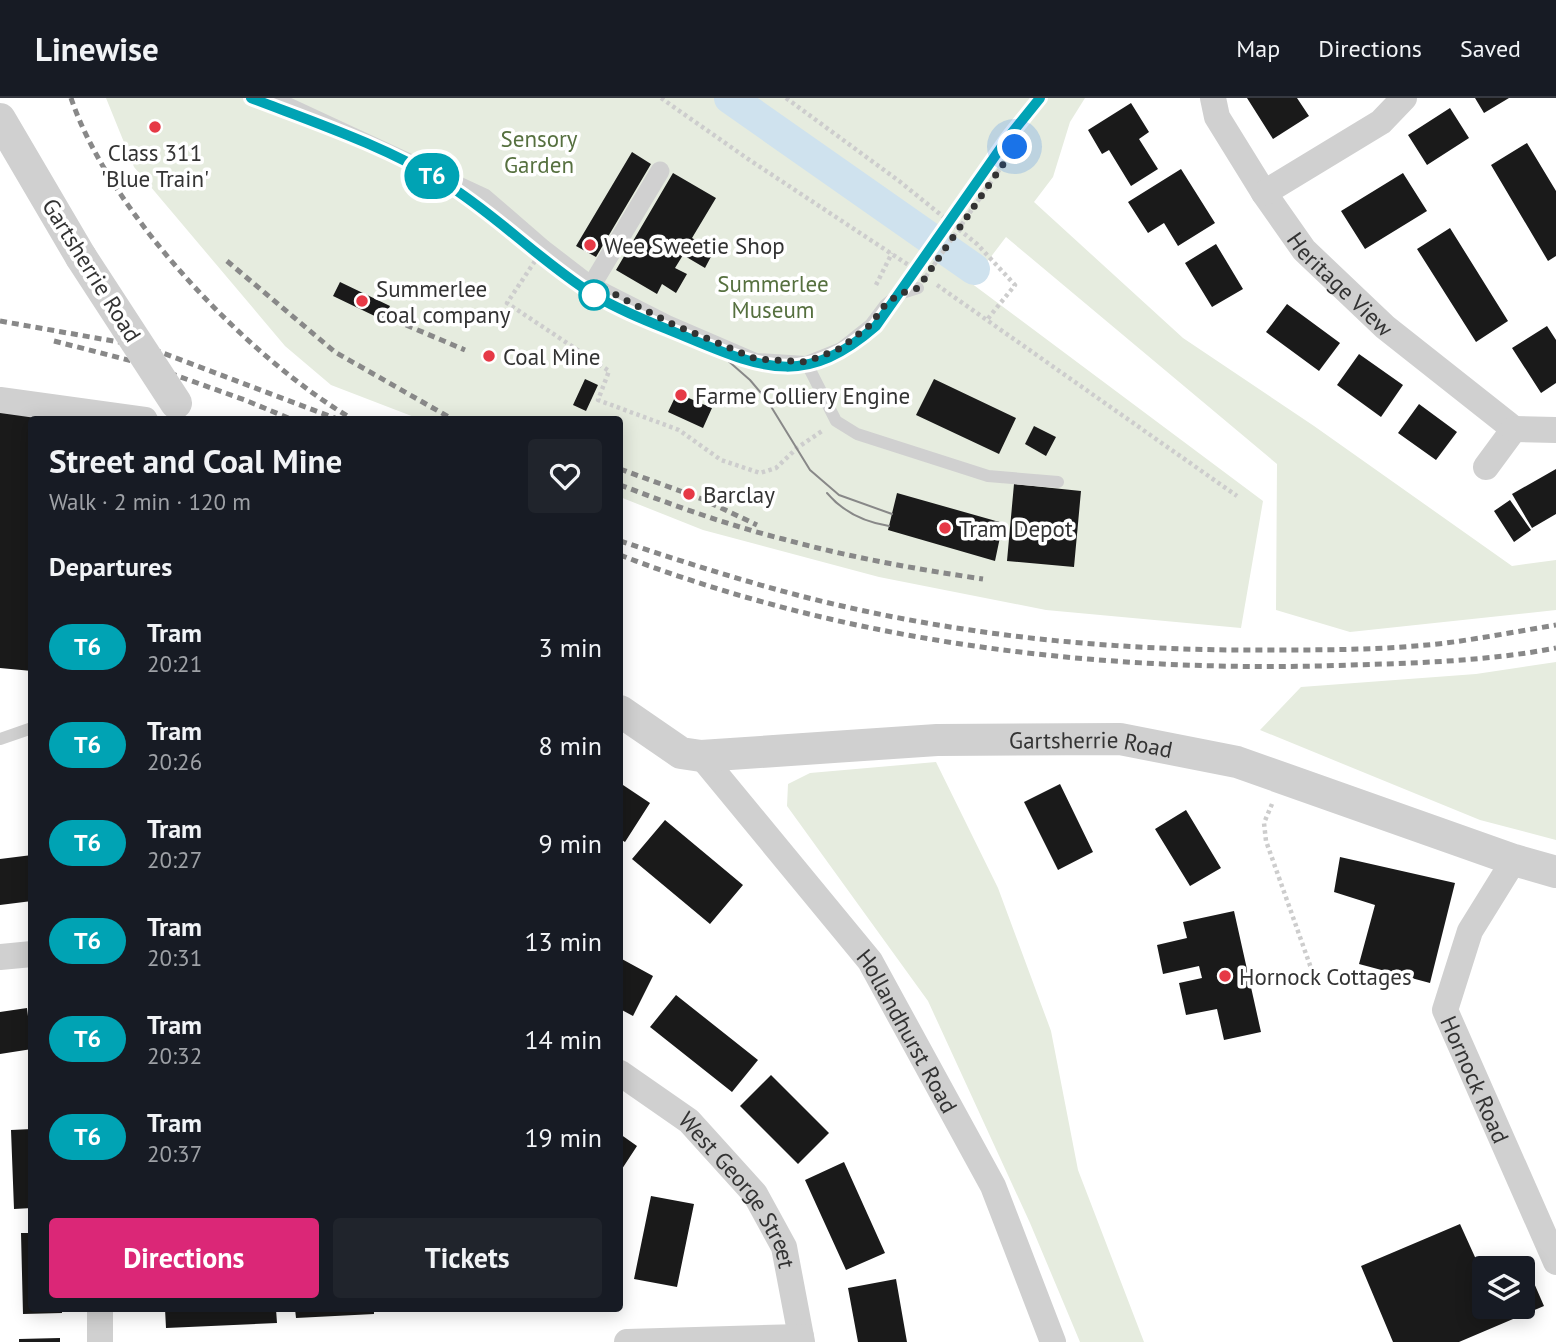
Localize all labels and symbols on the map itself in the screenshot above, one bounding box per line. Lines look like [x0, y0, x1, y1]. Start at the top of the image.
marker: Class 311 'Blue Train' [147, 119, 163, 135]
park label: Sensory Garden [500, 124, 578, 179]
your location [997, 129, 1032, 164]
place label: Class 311 'Blue Train' [101, 138, 209, 193]
line badge: T6 [400, 153, 464, 199]
street label: Gartsherrie Road [36, 193, 148, 347]
street label: Heritage View [1281, 226, 1400, 342]
place label: Wee Sweetie Shop [604, 231, 785, 260]
marker: Wee Sweetie Shop [582, 237, 598, 253]
park label: Summerlee Museum [717, 269, 829, 324]
place label: Summerlee coal company [376, 274, 511, 329]
unlabelled marker [579, 280, 609, 310]
marker: Summerlee coal company [354, 293, 370, 309]
place label: Coal Mine [503, 342, 601, 371]
marker: Coal Mine [481, 348, 497, 364]
place label: Farme Colliery Engine [695, 381, 910, 410]
marker: Farme Colliery Engine [673, 387, 689, 403]
place label: Barclay [703, 480, 775, 509]
marker: Barclay [681, 486, 697, 502]
place label: Tram Depot [959, 514, 1073, 543]
marker: Tram Depot [937, 520, 953, 536]
street label: Gartsherrie Road [1009, 724, 1175, 764]
street label: Hollandhurst Road [851, 942, 965, 1118]
place label: Hornock Cottages [1239, 962, 1412, 991]
marker: Hornock Cottages [1217, 968, 1233, 984]
street label: Hornock Road [1435, 1011, 1516, 1147]
street label: West George Street [673, 1105, 802, 1271]

